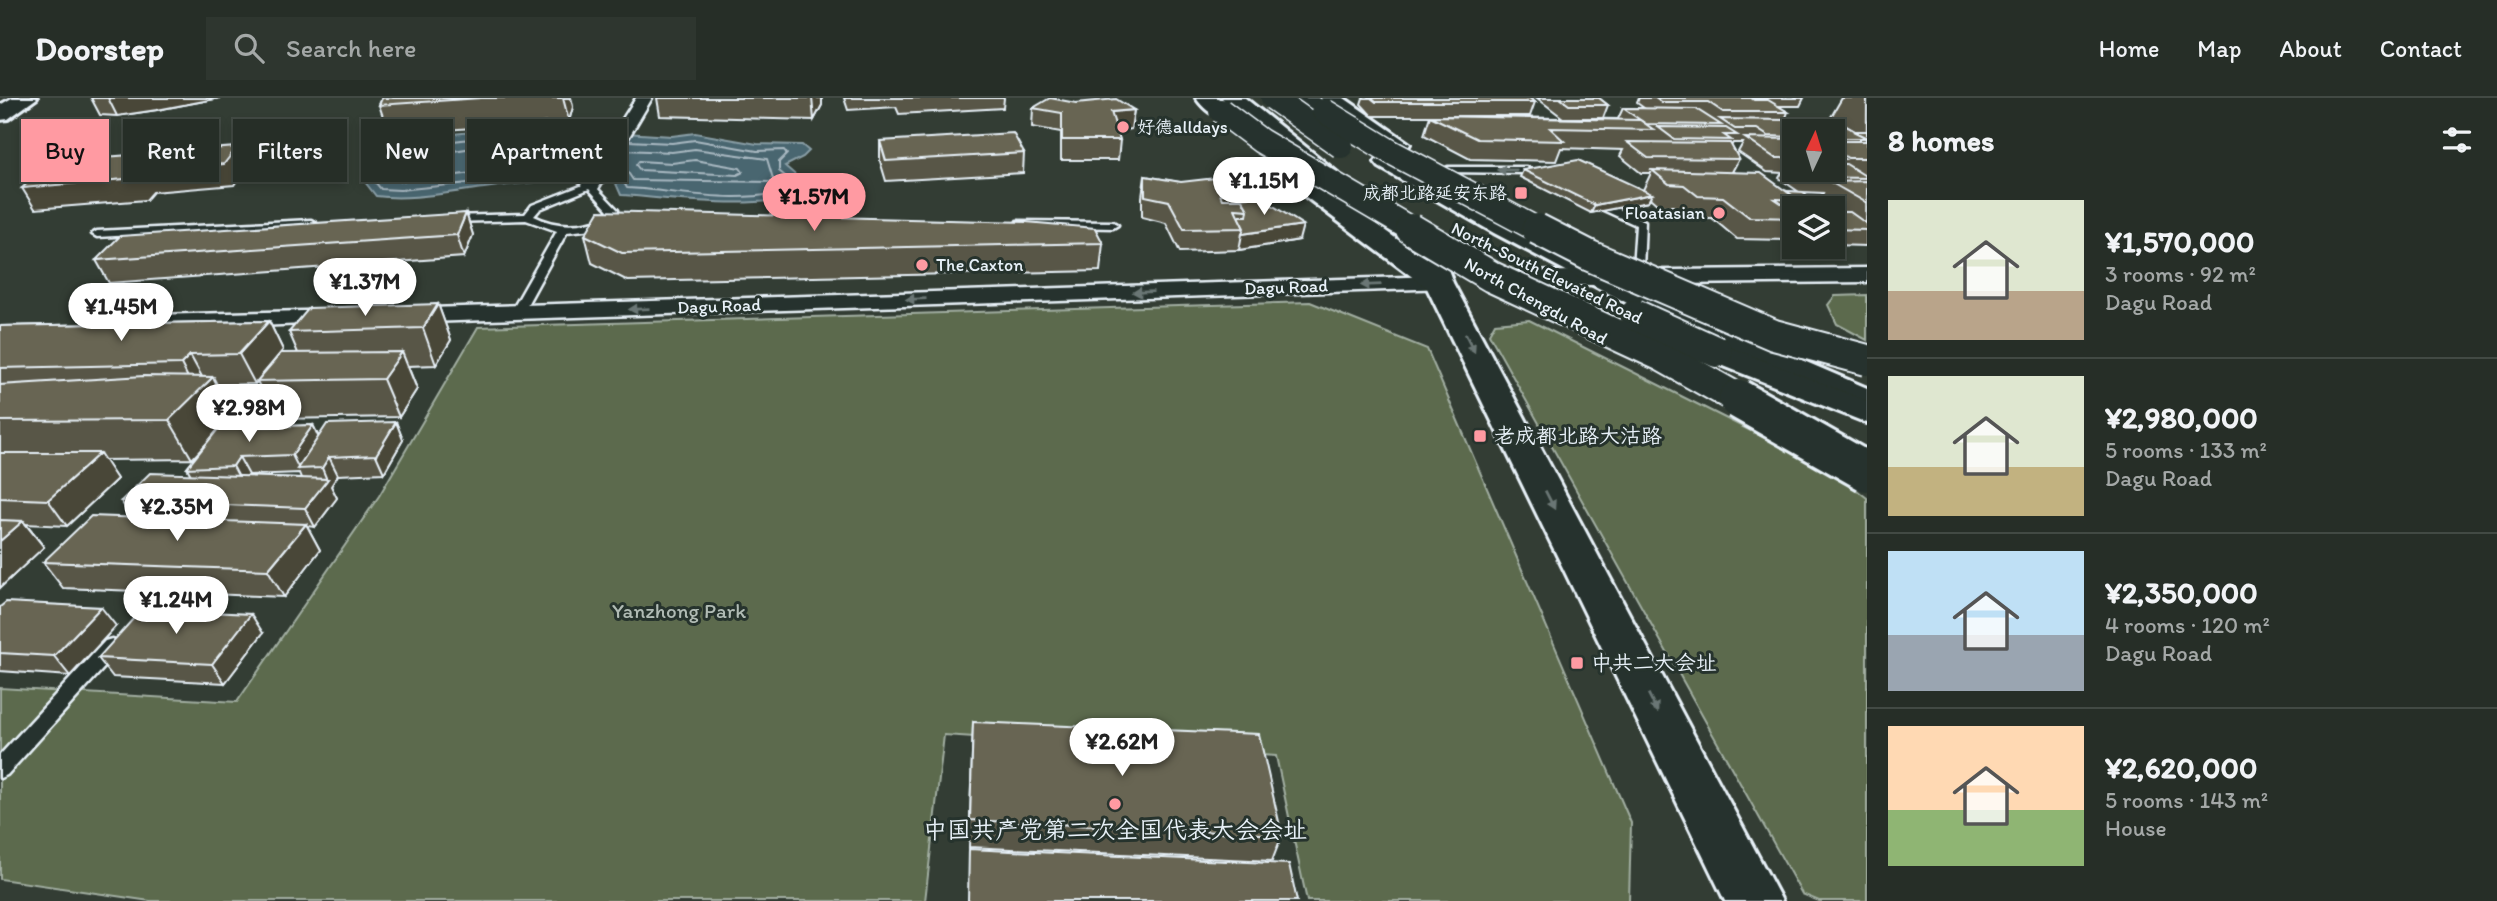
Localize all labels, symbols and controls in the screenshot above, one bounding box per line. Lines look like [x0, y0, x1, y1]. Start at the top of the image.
search box [206, 17, 696, 80]
text: Doorstep [35, 29, 164, 68]
icon: search [230, 29, 268, 67]
text: Search here [286, 32, 416, 64]
text: Home [2099, 34, 2159, 63]
text: Map [2197, 34, 2241, 63]
text: About [2279, 34, 2342, 63]
text: Contact [2380, 34, 2462, 63]
place label: 好德alldays [1137, 116, 1228, 138]
chip: Buy [21, 119, 109, 182]
chip: Rent [123, 119, 219, 182]
chip: Filters [233, 119, 347, 182]
chip: New [361, 119, 453, 182]
chip: Apartment [467, 119, 627, 182]
marker: 好德alldays [1115, 119, 1131, 135]
north arrow [1782, 119, 1844, 182]
map controls [1782, 119, 1845, 259]
icon: filters [2438, 121, 2476, 159]
text: 8 homes [1888, 122, 1995, 159]
pin: ¥1.15M [1207, 158, 1321, 217]
one-way arrow [1496, 164, 1518, 176]
text: ¥1.15M [1229, 166, 1299, 194]
pin: ¥1.57M [757, 174, 871, 233]
text: ¥1.57M [779, 182, 849, 210]
place label: 成都北路延安东路 [1363, 182, 1507, 204]
marker: 成都北路延安东路 [1513, 185, 1529, 201]
button: layers [1782, 196, 1845, 259]
place label: Floatasian [1625, 202, 1705, 224]
marker: Floatasian [1711, 205, 1727, 221]
street label: North-South Elevated Road [1448, 217, 1646, 329]
text: ¥1,570,000 [2105, 223, 2255, 260]
icon: home [1944, 228, 2028, 312]
street label: North Chengdu Road [1461, 252, 1612, 350]
place label: The Caxton [936, 254, 1023, 276]
marker: The Caxton [914, 257, 930, 273]
pin: ¥1.37M [308, 258, 422, 318]
text: 3 rooms · 92 m² [2105, 260, 2256, 288]
text: ¥1.37M [329, 267, 401, 295]
street label: Dagu Road [1244, 275, 1329, 299]
one-way arrow [1359, 279, 1381, 290]
pin: ¥1.45M [64, 284, 178, 343]
one-way arrow [1132, 286, 1154, 297]
text: Dagu Road [2105, 288, 2212, 316]
text: ¥1.45M [84, 292, 158, 320]
street label: Dagu Road [677, 294, 762, 318]
one-way arrow [905, 294, 927, 305]
one-way arrow [628, 303, 650, 314]
one-way arrow [1464, 333, 1475, 353]
pin: ¥2.98M [192, 384, 306, 444]
text: ¥2.98M [212, 393, 286, 421]
text: ¥2,980,000 [2105, 399, 2258, 436]
icon: home [1944, 404, 2028, 488]
place label: 老成都北路大沽路 [1494, 423, 1662, 448]
marker: 老成都北路大沽路 [1472, 428, 1488, 444]
text: 5 rooms · 133 m² [2105, 436, 2267, 464]
text: Dagu Road [2105, 464, 2212, 492]
pin: ¥2.35M [120, 484, 234, 543]
one-way arrow [1544, 490, 1555, 510]
text: ¥2.35M [140, 492, 214, 520]
text: ¥2,350,000 [2105, 574, 2258, 611]
pin: ¥1.24M [119, 576, 233, 636]
icon: home [1944, 579, 2028, 663]
text: ¥1.24M [139, 585, 213, 613]
park label: Yanzhong Park [612, 598, 746, 623]
text: 4 rooms · 120 m² [2105, 611, 2270, 639]
text: Dagu Road [2105, 639, 2212, 667]
place label: 中共二大会址 [1591, 650, 1717, 675]
marker: 中共二大会址 [1569, 655, 1585, 671]
one-way arrow [1647, 693, 1658, 713]
pin: ¥2.62M [1065, 718, 1179, 778]
text: ¥2.62M [1086, 727, 1158, 755]
text: ¥2,620,000 [2105, 749, 2257, 786]
icon: home [1944, 754, 2028, 838]
text: 5 rooms · 143 m² [2105, 786, 2268, 814]
marker: 中国共产党第二次全国代表大会会址 [1107, 796, 1123, 812]
text: House [2105, 814, 2167, 842]
place label: 中国共产党第二次全国代表大会会址 [923, 815, 1307, 844]

